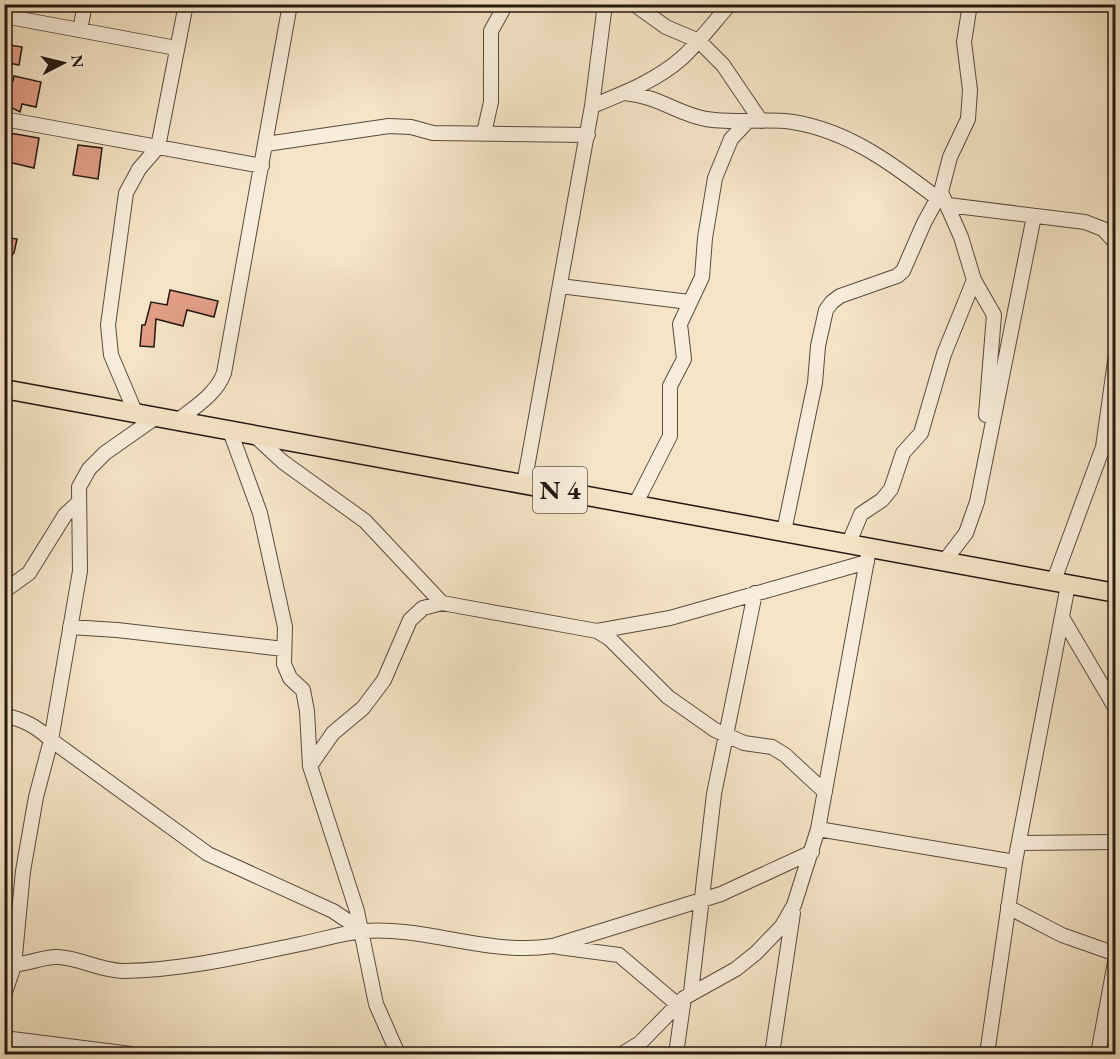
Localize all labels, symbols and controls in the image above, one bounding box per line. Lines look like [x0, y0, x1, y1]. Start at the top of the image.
north arrow [33, 33, 93, 93]
text: N [66, 54, 89, 69]
road number: N 4 [533, 467, 587, 513]

